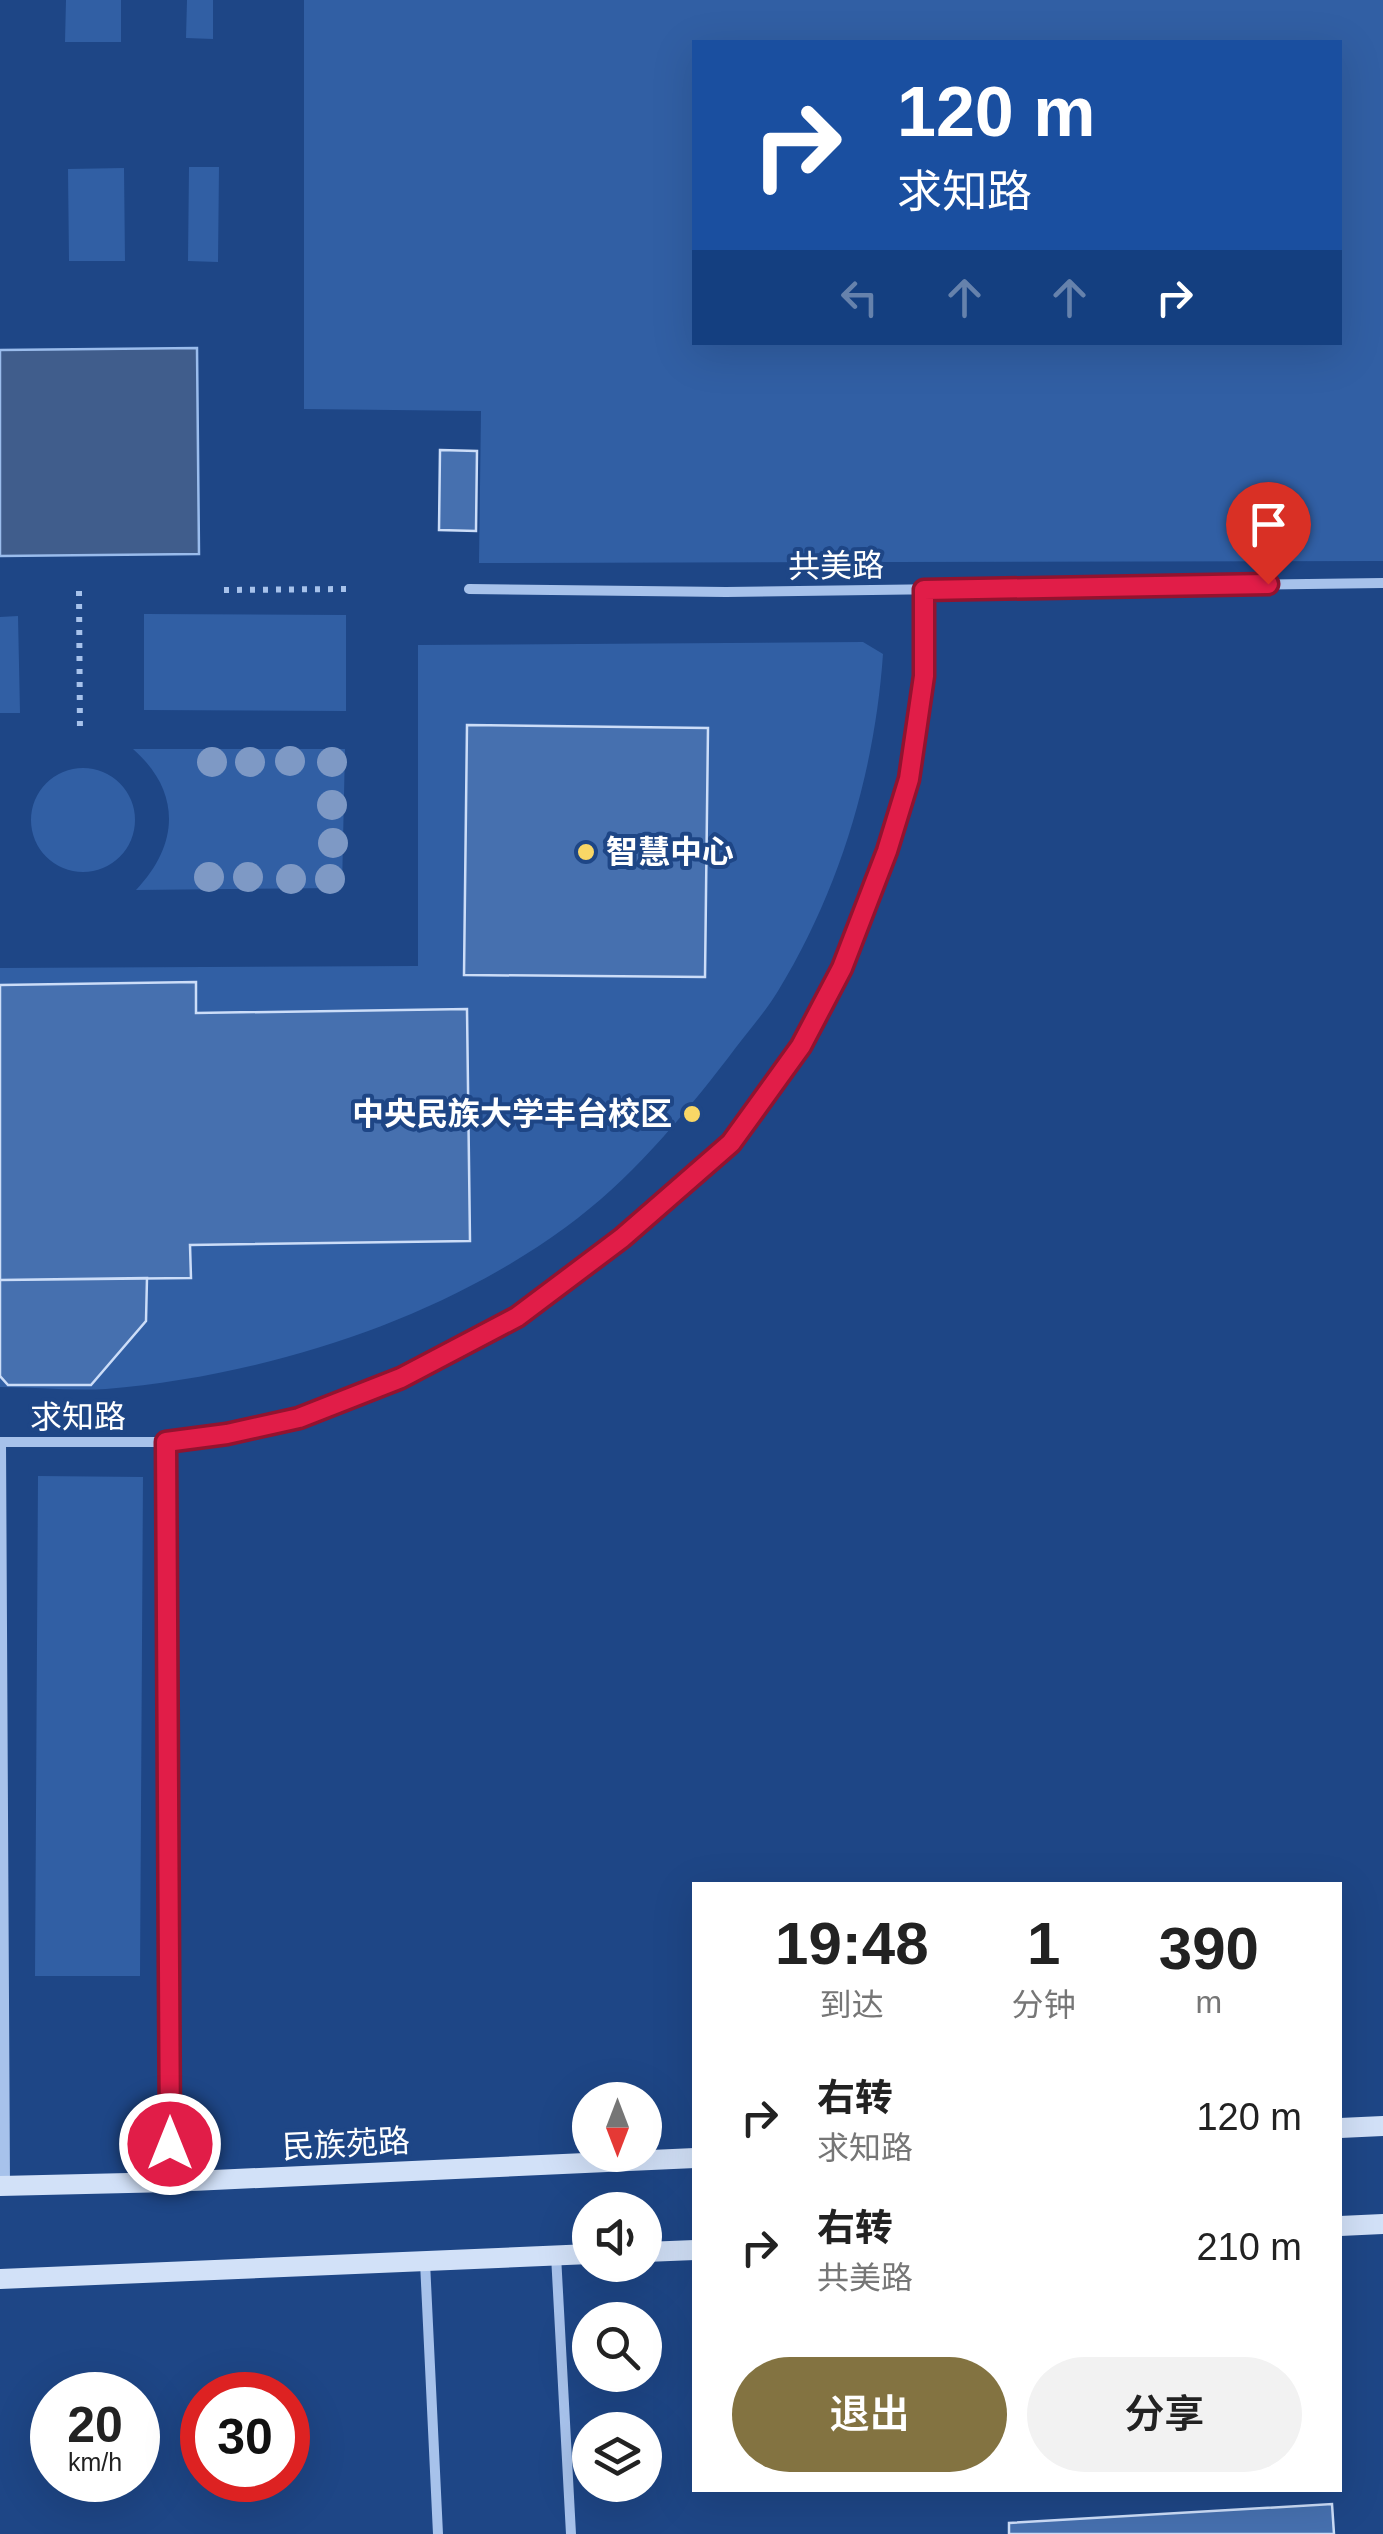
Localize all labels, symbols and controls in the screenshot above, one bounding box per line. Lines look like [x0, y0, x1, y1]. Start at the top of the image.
text: 120 m [897, 73, 1095, 151]
icon: right [732, 80, 862, 210]
text: 求知路 [897, 166, 1032, 217]
icon: left [832, 270, 887, 325]
icon: ahead [937, 270, 992, 325]
icon: ahead [1042, 270, 1097, 325]
icon: right [1147, 270, 1202, 325]
pin [1226, 482, 1311, 585]
icon: arrive [1241, 497, 1296, 552]
street label: 共美路 [788, 547, 884, 585]
place label: 智慧中心 [606, 834, 734, 870]
marker: 智慧中心 [575, 841, 597, 863]
place label: 中央民族大学丰台校区 [352, 1096, 672, 1132]
marker: 中央民族大学丰台校区 [681, 1103, 703, 1125]
street label: 求知路 [30, 1399, 126, 1435]
text: 19:48 [775, 1910, 929, 1977]
text: 1 [1027, 1910, 1060, 1977]
text: 390 [1159, 1915, 1259, 1982]
text: m [1195, 1984, 1222, 2020]
text: 到达 [820, 1987, 884, 2023]
text: 分钟 [1012, 1987, 1076, 2023]
text: 右转 [817, 2077, 893, 2119]
north arrow [572, 2082, 662, 2172]
map controls [572, 2082, 662, 2502]
icon: right [732, 2090, 787, 2145]
position arrow [118, 2092, 222, 2196]
text: 120 m [1196, 2096, 1302, 2138]
street label: 民族苑路 [281, 2123, 411, 2165]
text: 求知路 [817, 2130, 913, 2166]
button: sound [572, 2192, 662, 2282]
text: 右转 [817, 2207, 893, 2249]
icon: right [732, 2220, 787, 2275]
text: 210 m [1196, 2226, 1302, 2268]
text: 共美路 [817, 2260, 913, 2296]
button: search [572, 2302, 662, 2392]
button: 退出 [732, 2357, 1007, 2472]
button: 分享 [1027, 2357, 1302, 2472]
speed limit sign: 30 [180, 2372, 310, 2502]
text: 20 [67, 2397, 123, 2453]
button: layers [572, 2412, 662, 2502]
text: km/h [68, 2448, 122, 2476]

